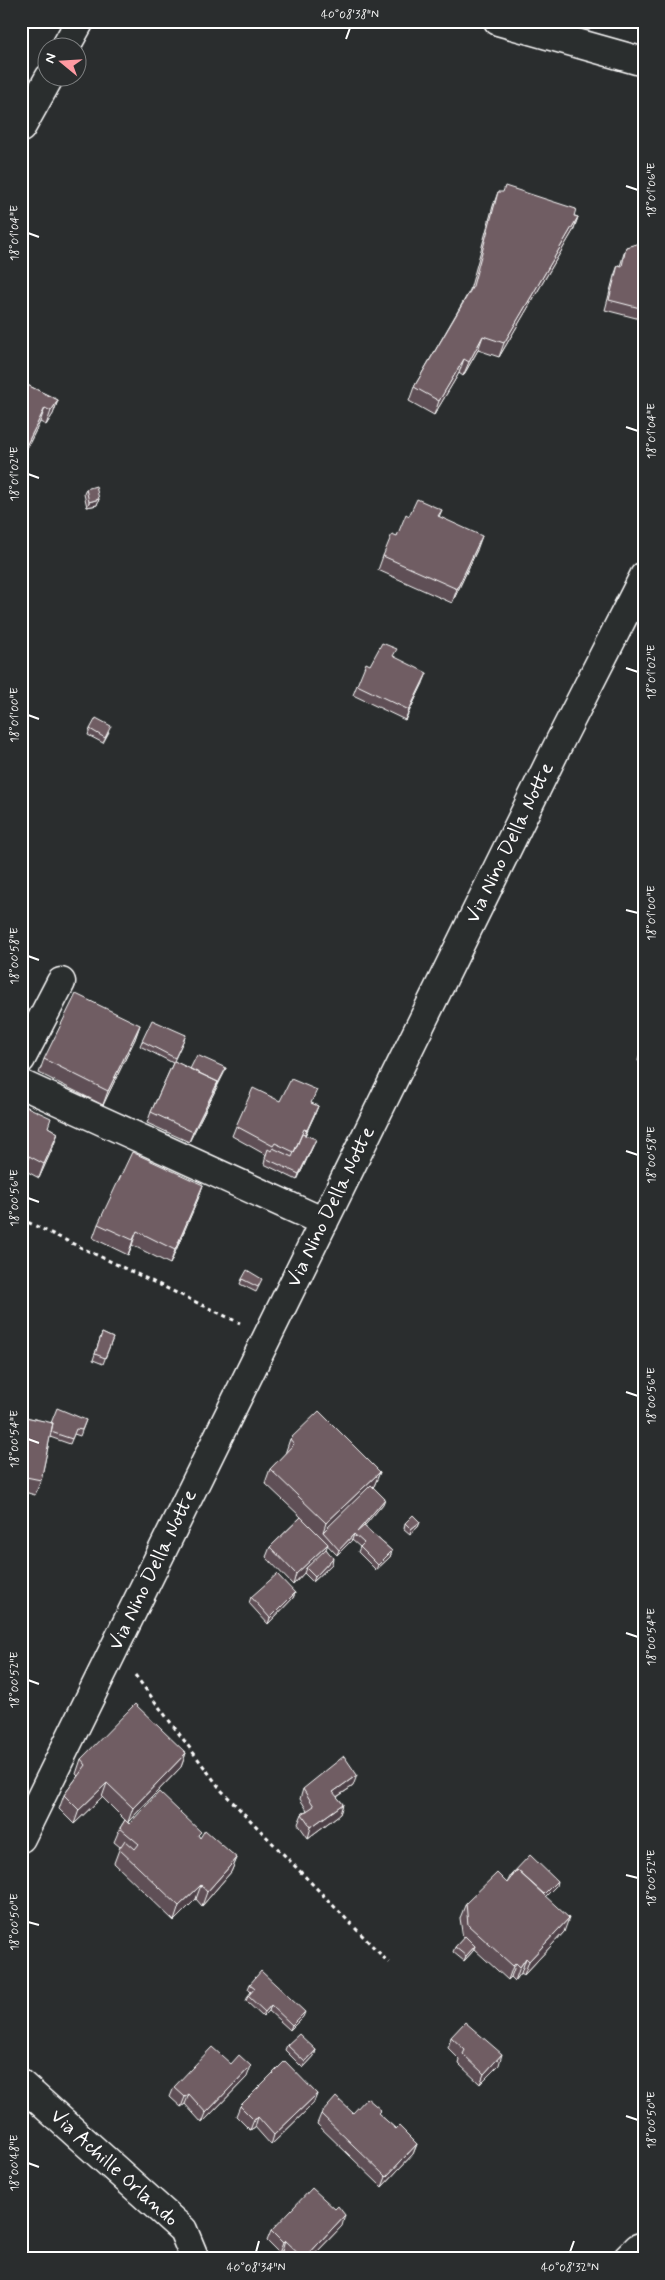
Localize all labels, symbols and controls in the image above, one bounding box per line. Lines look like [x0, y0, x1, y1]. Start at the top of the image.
text: 40°08'38"N [321, 7, 379, 23]
north arrow [38, 38, 88, 88]
text: N [41, 51, 61, 66]
text: 18°01'06"E [644, 162, 660, 218]
text: 18°01'04"E [7, 205, 23, 261]
text: 18°01'04"E [644, 403, 660, 459]
text: 18°01'02"E [7, 447, 23, 501]
text: 18°01'02"E [644, 645, 660, 699]
text: 18°01'00"E [7, 687, 23, 743]
street label: Via Nino Della Notte [459, 758, 561, 928]
text: 18°01'00"E [644, 885, 660, 941]
text: 18°00'58"E [7, 927, 23, 985]
street label: Via Nino Della Notte [280, 1122, 382, 1292]
text: 18°00'58"E [644, 1126, 660, 1184]
text: 18°00'56"E [7, 1169, 23, 1227]
text: 18°00'56"E [644, 1367, 660, 1425]
text: 18°00'54"E [7, 1410, 23, 1468]
street label: Via Nino Della Notte [102, 1485, 204, 1655]
text: 18°00'54"E [644, 1608, 660, 1666]
text: 18°00'52"E [7, 1651, 23, 1709]
text: 18°00'52"E [644, 1849, 660, 1907]
text: 18°00'50"E [7, 1893, 23, 1951]
text: 18°00'50"E [644, 2091, 660, 2149]
street label: Via Achille Orlando [44, 2103, 184, 2233]
text: 18°00'48"E [7, 2134, 23, 2192]
text: 40°08'34"N [227, 2260, 285, 2276]
text: 40°08'32"N [541, 2260, 599, 2276]

